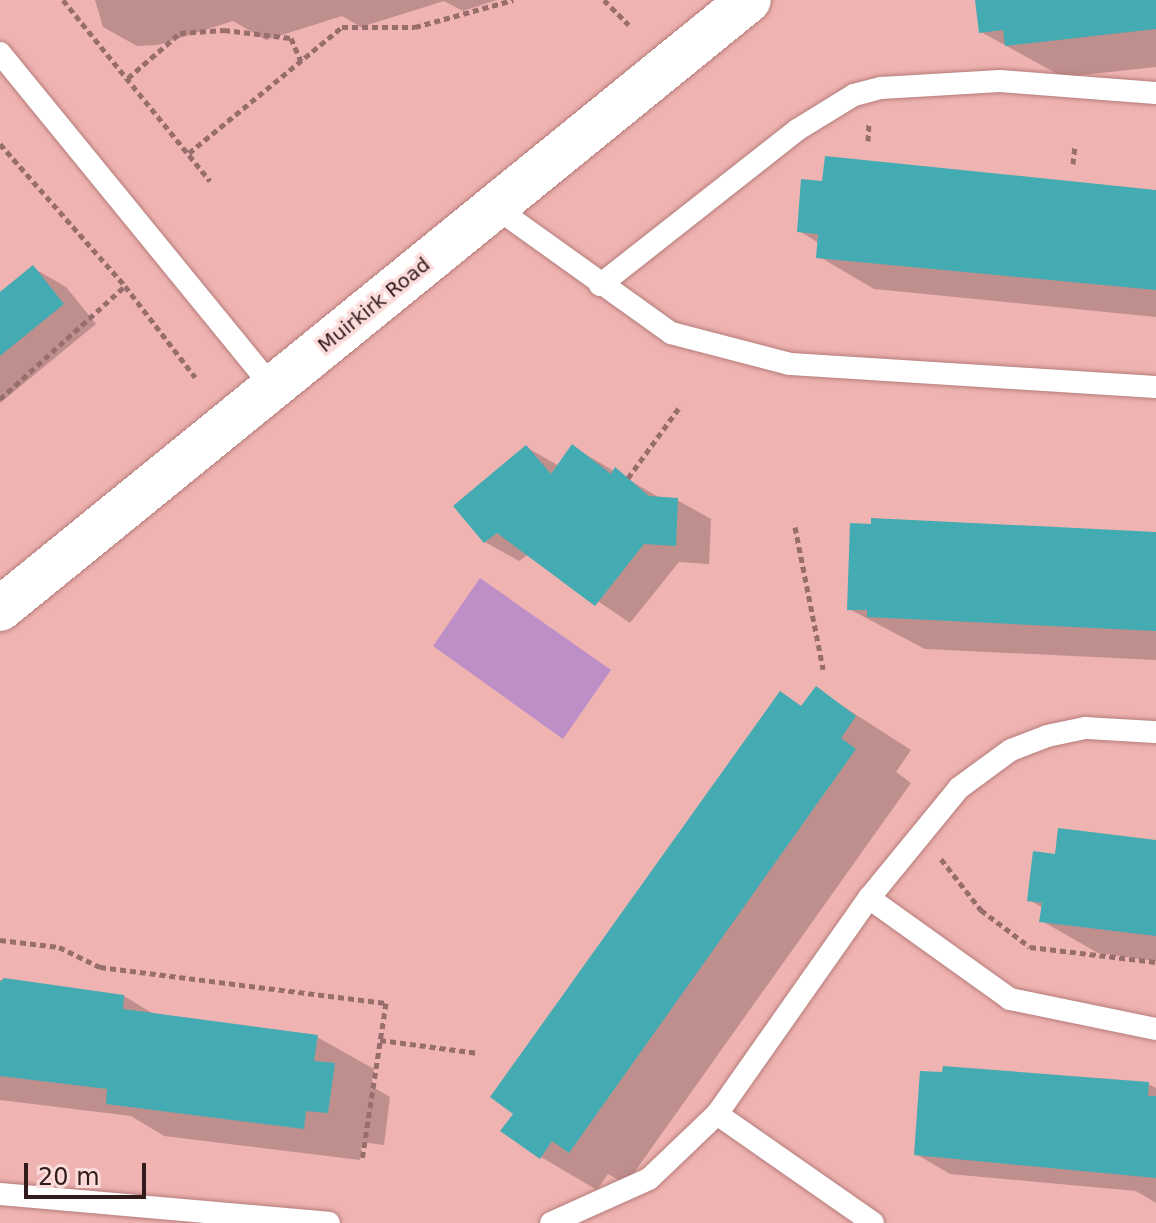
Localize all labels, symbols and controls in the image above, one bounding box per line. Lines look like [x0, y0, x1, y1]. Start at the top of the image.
street label: Muirkirk Road [313, 253, 435, 357]
scale bar [28, 1147, 150, 1197]
text: 20 m [38, 1163, 100, 1191]

